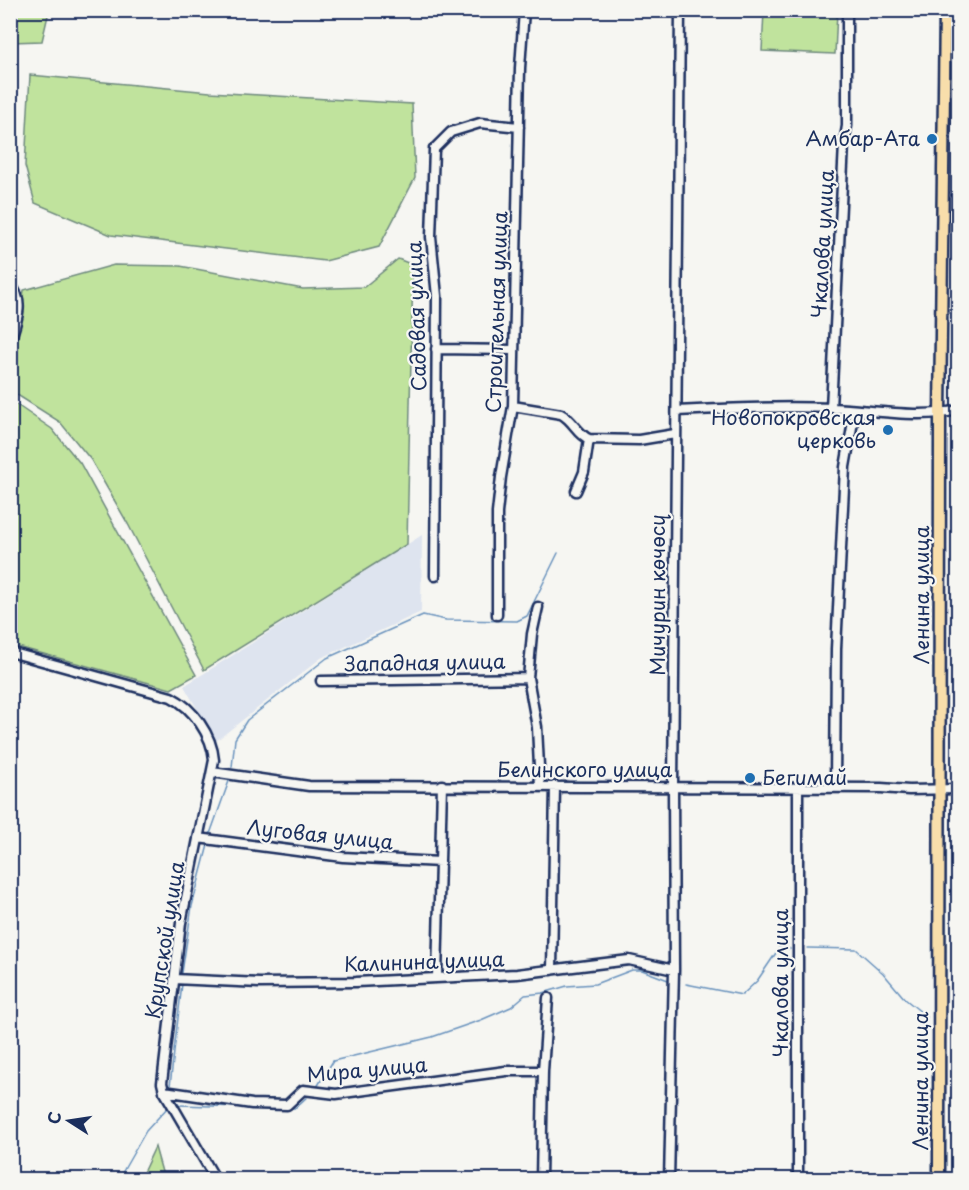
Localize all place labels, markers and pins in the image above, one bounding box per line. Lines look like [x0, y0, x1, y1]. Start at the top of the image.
place label: Амбар-Ата [806, 123, 921, 153]
marker: Амбар-Ата [925, 132, 939, 146]
place label: Новопокровская церковь [711, 402, 876, 455]
marker: Новопокровская церковь [881, 423, 895, 437]
place label: Бегимай [762, 762, 847, 792]
marker: Бегимай [743, 771, 757, 785]

